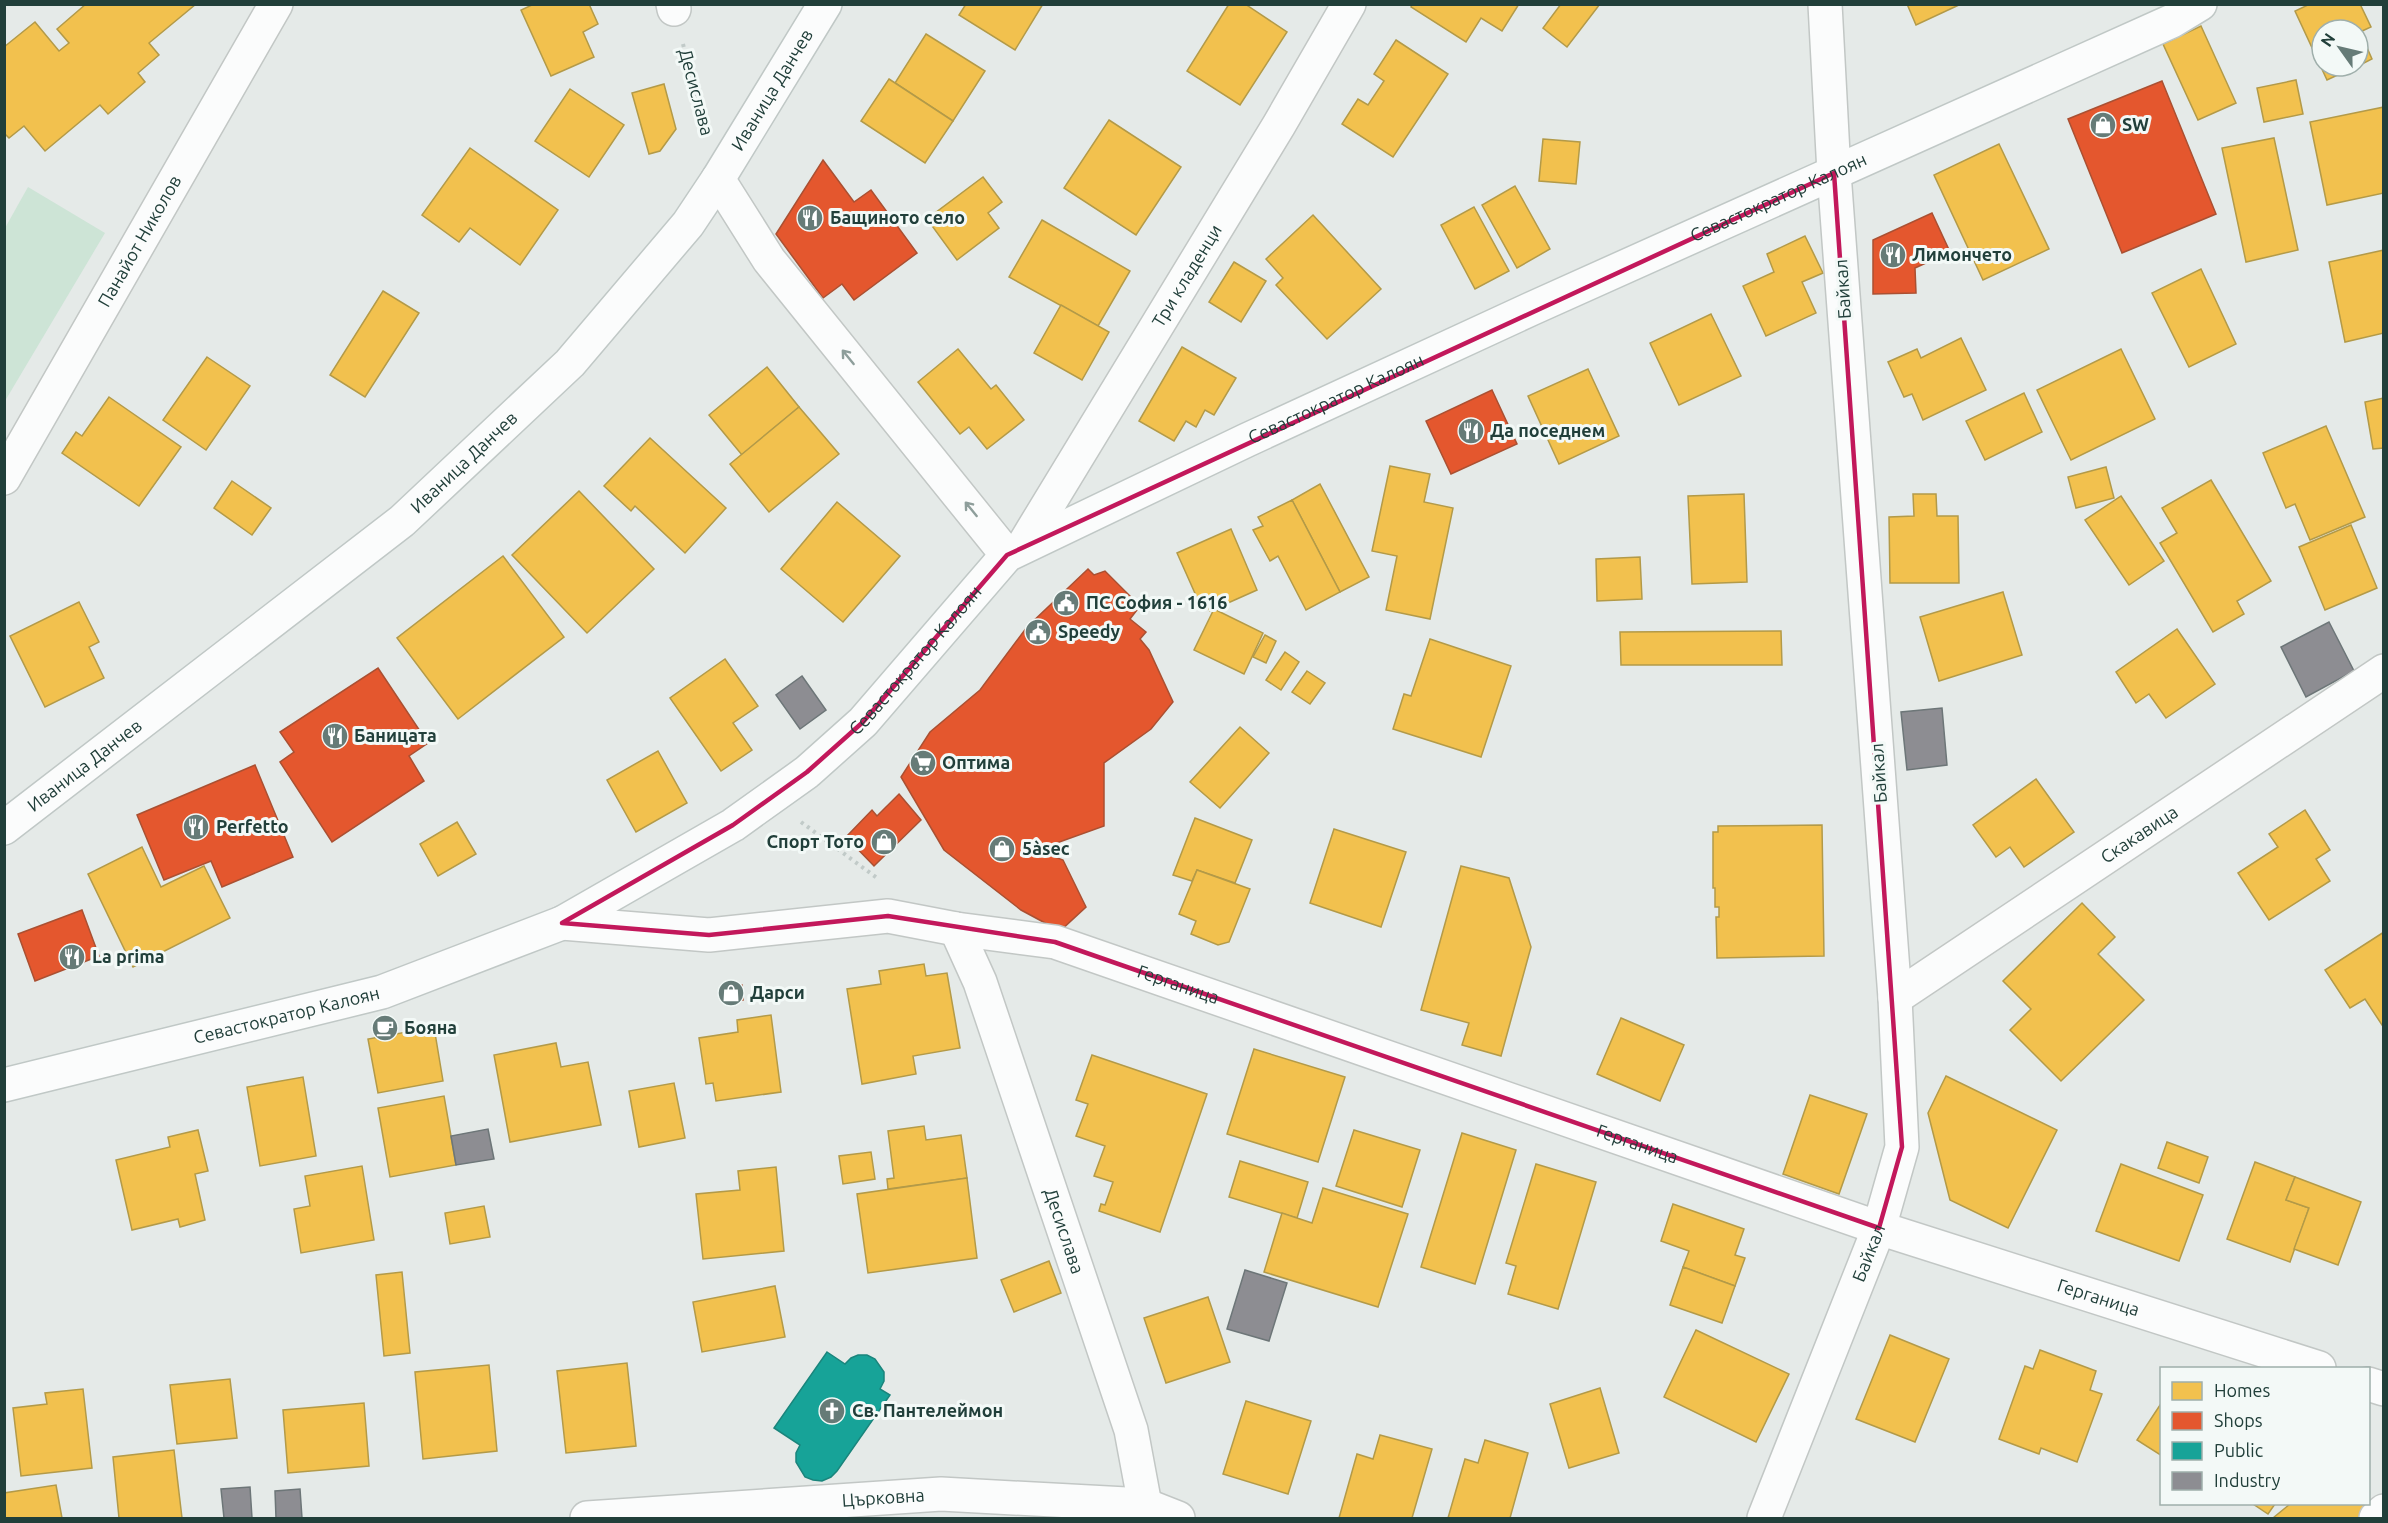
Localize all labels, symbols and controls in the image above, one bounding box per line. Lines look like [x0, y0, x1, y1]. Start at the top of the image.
north arrow [2310, 18, 2370, 78]
street label: Иваница Данчев [727, 25, 816, 154]
text: N [2317, 30, 2338, 50]
street label: Десислава [676, 46, 718, 137]
shop icon: SW [2088, 110, 2118, 140]
place label: SW [2122, 114, 2149, 134]
street label: Севастократор Калоян [1687, 149, 1869, 245]
street label: Панайот Николов [93, 171, 185, 310]
restaurant icon: Бащиното село [795, 203, 825, 233]
place label: Бащиното село [830, 207, 965, 227]
street label: Три кладенци [1148, 221, 1225, 330]
restaurant icon: Лимончето [1878, 240, 1908, 270]
place label: Лимончето [1912, 244, 2012, 264]
street label: Байкал [1830, 258, 1854, 320]
street label: Севастократор Калоян [1245, 349, 1427, 447]
one-way arrow [842, 350, 855, 366]
street label: Иваница Данчев [406, 407, 521, 517]
restaurant icon: Да поседнем [1456, 416, 1486, 446]
place label: Да поседнем [1490, 420, 1605, 440]
one-way arrow [964, 501, 977, 517]
street label: Севастократор Калоян [845, 581, 985, 739]
public building icon: ПС София - 1616 [1051, 588, 1081, 618]
place label: ПС София - 1616 [1086, 592, 1227, 612]
public building icon: Speedy [1023, 617, 1053, 647]
place label: Speedy [1058, 621, 1121, 641]
street label: Иваница Данчев [23, 715, 145, 815]
restaurant icon: Баницата [320, 721, 350, 751]
place label: Баницата [354, 725, 437, 745]
street label: Байкал [1866, 742, 1890, 804]
supermarket icon: Оптима [908, 748, 938, 778]
place label: Оптима [942, 752, 1010, 772]
street label: Скакавица [2097, 801, 2181, 867]
restaurant icon: Perfetto [181, 812, 211, 842]
place label: Perfetto [216, 816, 289, 836]
shop icon: Спорт Тото [869, 827, 899, 857]
place label: Спорт Тото [767, 831, 864, 851]
shop icon: 5àsec [987, 834, 1017, 864]
place label: 5àsec [1022, 838, 1070, 858]
restaurant icon: La prima [57, 942, 87, 972]
place label: La prima [92, 946, 165, 966]
street label: Герганица [1135, 960, 1222, 1007]
shop icon: Дарси [716, 978, 746, 1008]
street label: Севастократор Калоян [191, 982, 381, 1047]
place label: Дарси [750, 982, 805, 1002]
cafe icon: Бояна [370, 1013, 400, 1043]
place label: Бояна [404, 1017, 457, 1037]
street label: Герганица [1594, 1120, 1681, 1167]
street label: Десислава [1041, 1185, 1089, 1276]
street label: Байкал [1848, 1221, 1888, 1284]
street label: Герганица [2055, 1274, 2142, 1319]
legend [2160, 1367, 2370, 1505]
text: Homes [2214, 1380, 2271, 1400]
church icon: Св. Пантелеймон [817, 1396, 847, 1426]
place label: Св. Пантелеймон [852, 1400, 1003, 1420]
text: Shops [2214, 1410, 2263, 1430]
text: Public [2214, 1440, 2263, 1460]
text: Industry [2214, 1470, 2281, 1490]
street label: Църковна [841, 1484, 925, 1510]

